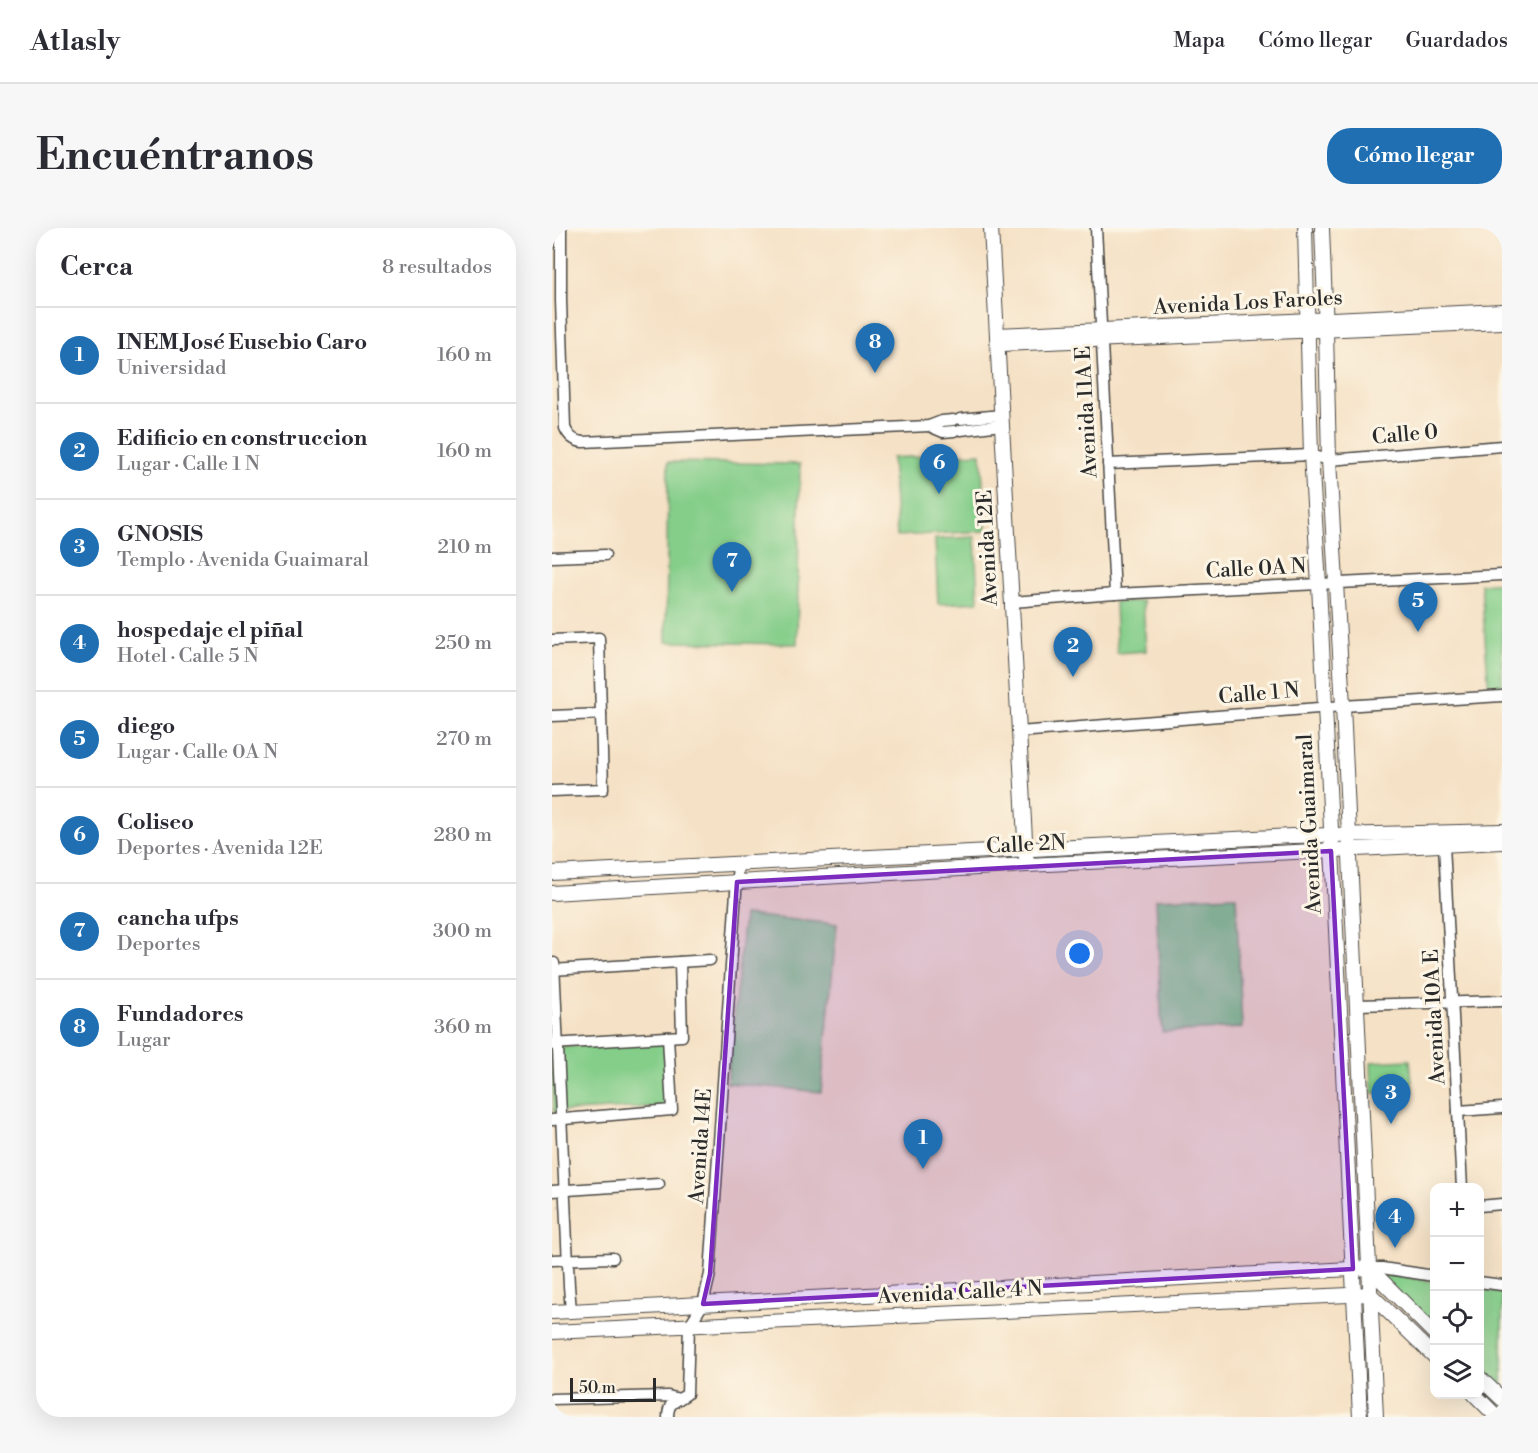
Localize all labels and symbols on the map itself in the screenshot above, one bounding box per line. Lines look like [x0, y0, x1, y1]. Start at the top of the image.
street label: Avenida Los Faroles [1152, 285, 1343, 321]
pin: 8 [856, 324, 894, 373]
street label: Avenida 11A E [1071, 345, 1103, 480]
street label: Calle 0 [1371, 419, 1439, 451]
pin: 6 [920, 444, 958, 494]
street label: Avenida 12E [972, 489, 1004, 608]
pin: 7 [712, 542, 752, 592]
street label: Calle 0A N [1205, 553, 1307, 585]
pin: 5 [1398, 582, 1438, 632]
pin: 2 [1054, 628, 1092, 677]
street label: Calle 1 N [1217, 677, 1301, 710]
street label: Avenida Guaimaral [1292, 733, 1328, 916]
street label: Calle 2N [985, 830, 1067, 860]
your location [1065, 939, 1094, 968]
street label: Avenida 10A E [1418, 948, 1452, 1087]
pin: 3 [1372, 1074, 1410, 1124]
street label: Avenida 14E [684, 1087, 718, 1206]
pin: 1 [904, 1120, 943, 1169]
pin: 4 [1376, 1198, 1414, 1248]
street label: Avenida Calle 4 N [876, 1276, 1044, 1310]
scale bar [570, 1375, 656, 1402]

